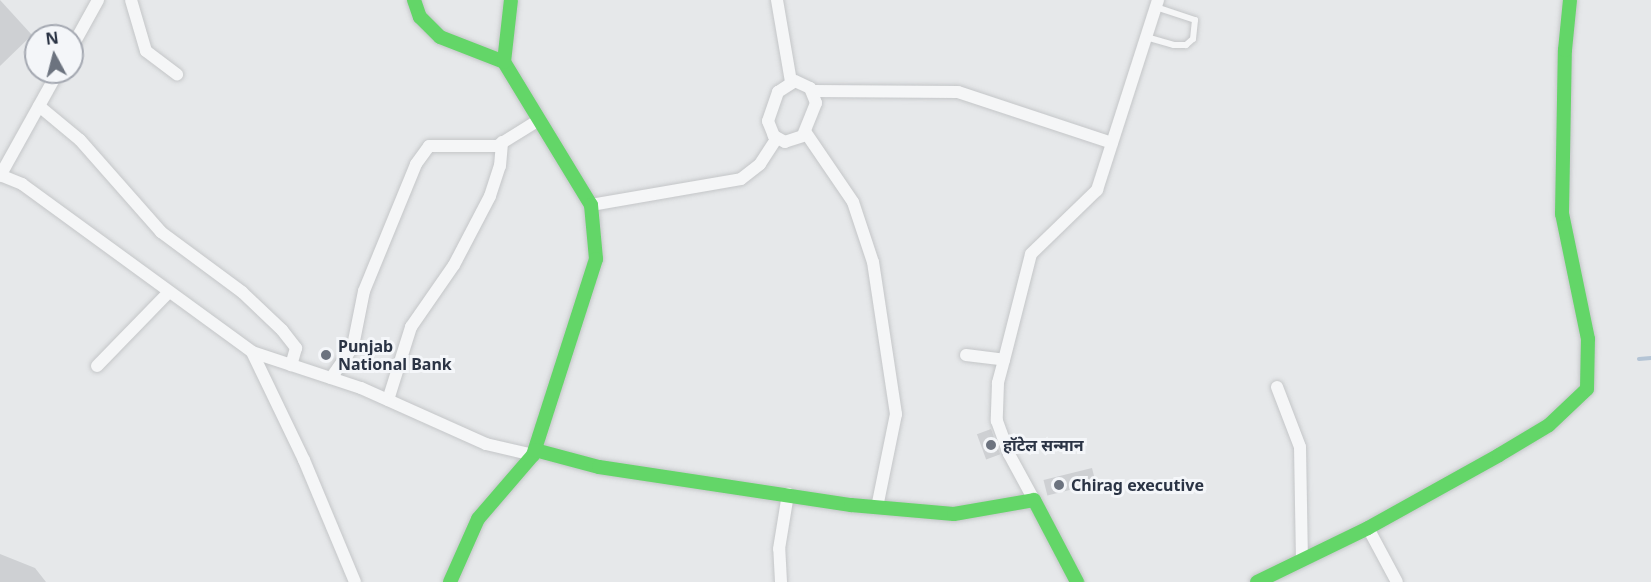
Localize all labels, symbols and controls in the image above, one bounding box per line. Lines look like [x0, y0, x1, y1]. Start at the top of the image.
north arrow [24, 24, 84, 84]
text: N [44, 26, 60, 50]
place label: Punjab National Bank [338, 336, 452, 374]
marker: Punjab National Bank [319, 348, 333, 362]
place label: हॉटेल सन्मान [1003, 435, 1084, 455]
marker: हॉटेल सन्मान [984, 438, 998, 452]
place label: Chirag executive [1071, 475, 1204, 495]
marker: Chirag executive [1052, 478, 1066, 492]

